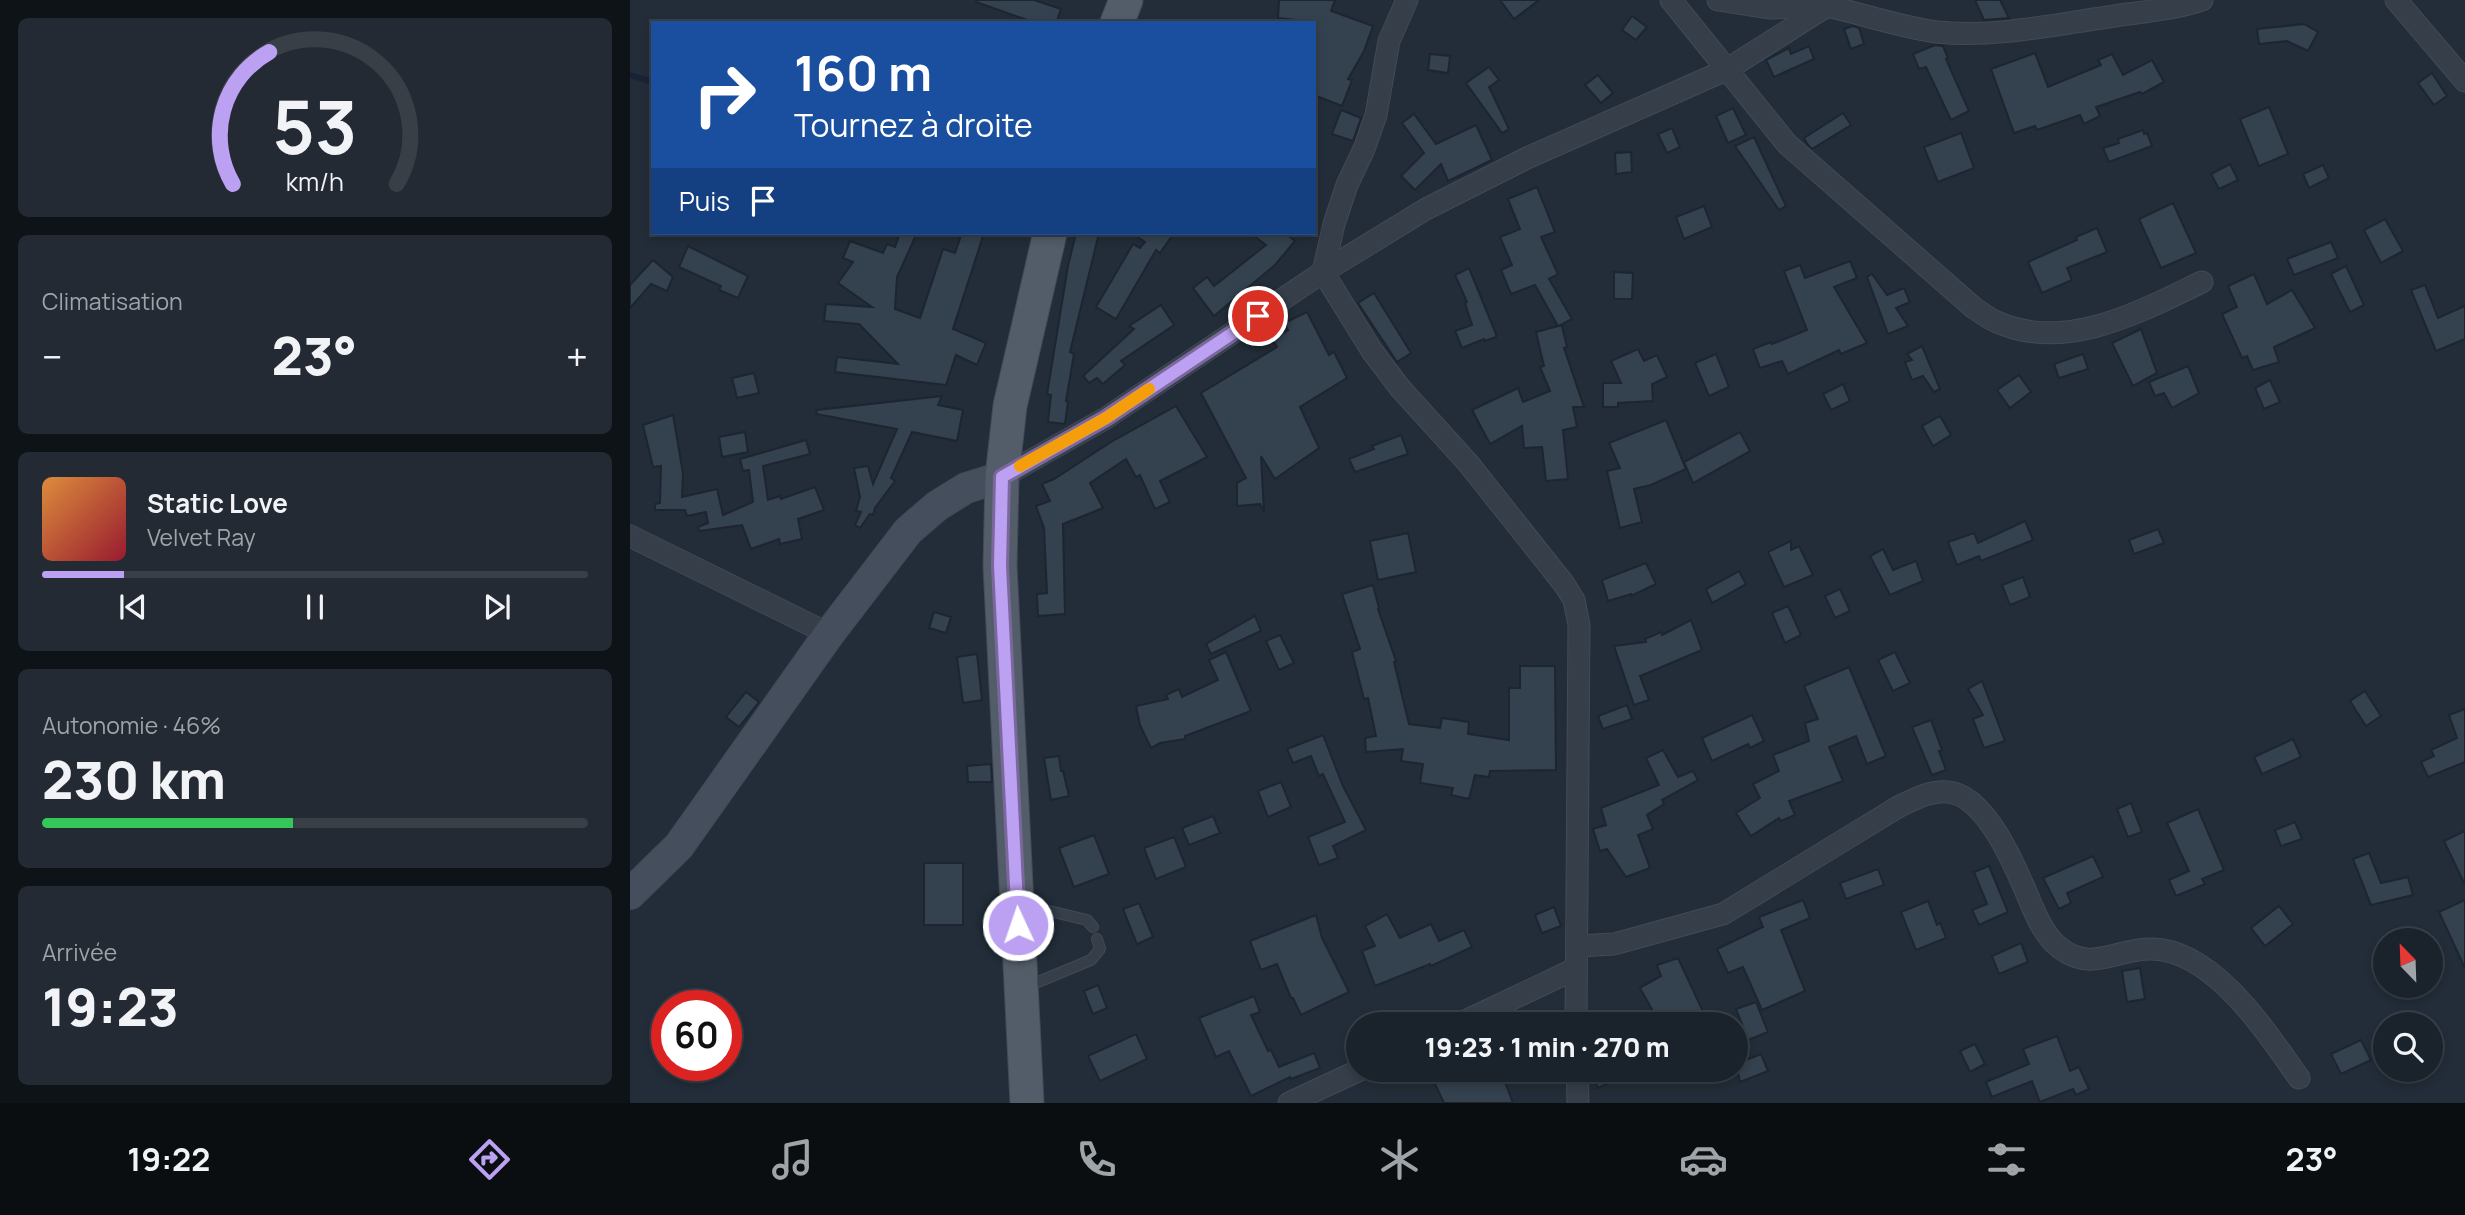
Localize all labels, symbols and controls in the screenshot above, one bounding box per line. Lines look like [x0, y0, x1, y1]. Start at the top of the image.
text: 160 m [794, 39, 932, 106]
icon: right [679, 49, 770, 140]
text: 53 [273, 76, 358, 176]
text: Tournez à droite [794, 103, 1033, 147]
text: km/h [286, 163, 344, 198]
icon: arrive [744, 182, 782, 220]
text: Puis [679, 183, 730, 219]
text: Climatisation [42, 285, 183, 317]
pin [1228, 286, 1288, 346]
icon: arrive [1239, 297, 1277, 335]
text: 23° [272, 320, 357, 391]
text: − [42, 330, 63, 382]
text: + [566, 330, 588, 382]
text: Static Love [147, 485, 288, 521]
text: Velvet Ray [147, 521, 256, 553]
icon: previous [114, 588, 152, 626]
icon: pause [296, 588, 334, 626]
icon: next [478, 588, 516, 626]
text: Autonomie · 46% [42, 709, 221, 741]
text: 230 km [42, 744, 226, 815]
position arrow [981, 888, 1055, 962]
north arrow [2373, 928, 2443, 998]
map controls [2373, 928, 2443, 1082]
text: Arrivée [42, 936, 117, 968]
text: 19:23 [42, 971, 179, 1042]
speed limit sign: 60 [651, 990, 742, 1081]
button: search [2373, 1012, 2443, 1082]
text: 19:23 · 1 min · 270 m [1424, 1029, 1670, 1065]
icon: directions [465, 1135, 514, 1184]
icon: music [768, 1135, 817, 1184]
icon: phone [1072, 1135, 1121, 1184]
icon: climate [1375, 1135, 1424, 1184]
icon: car [1679, 1135, 1728, 1184]
icon: filters [1982, 1135, 2031, 1184]
text: 19:22 [127, 1137, 210, 1181]
text: 23° [2286, 1137, 2338, 1181]

